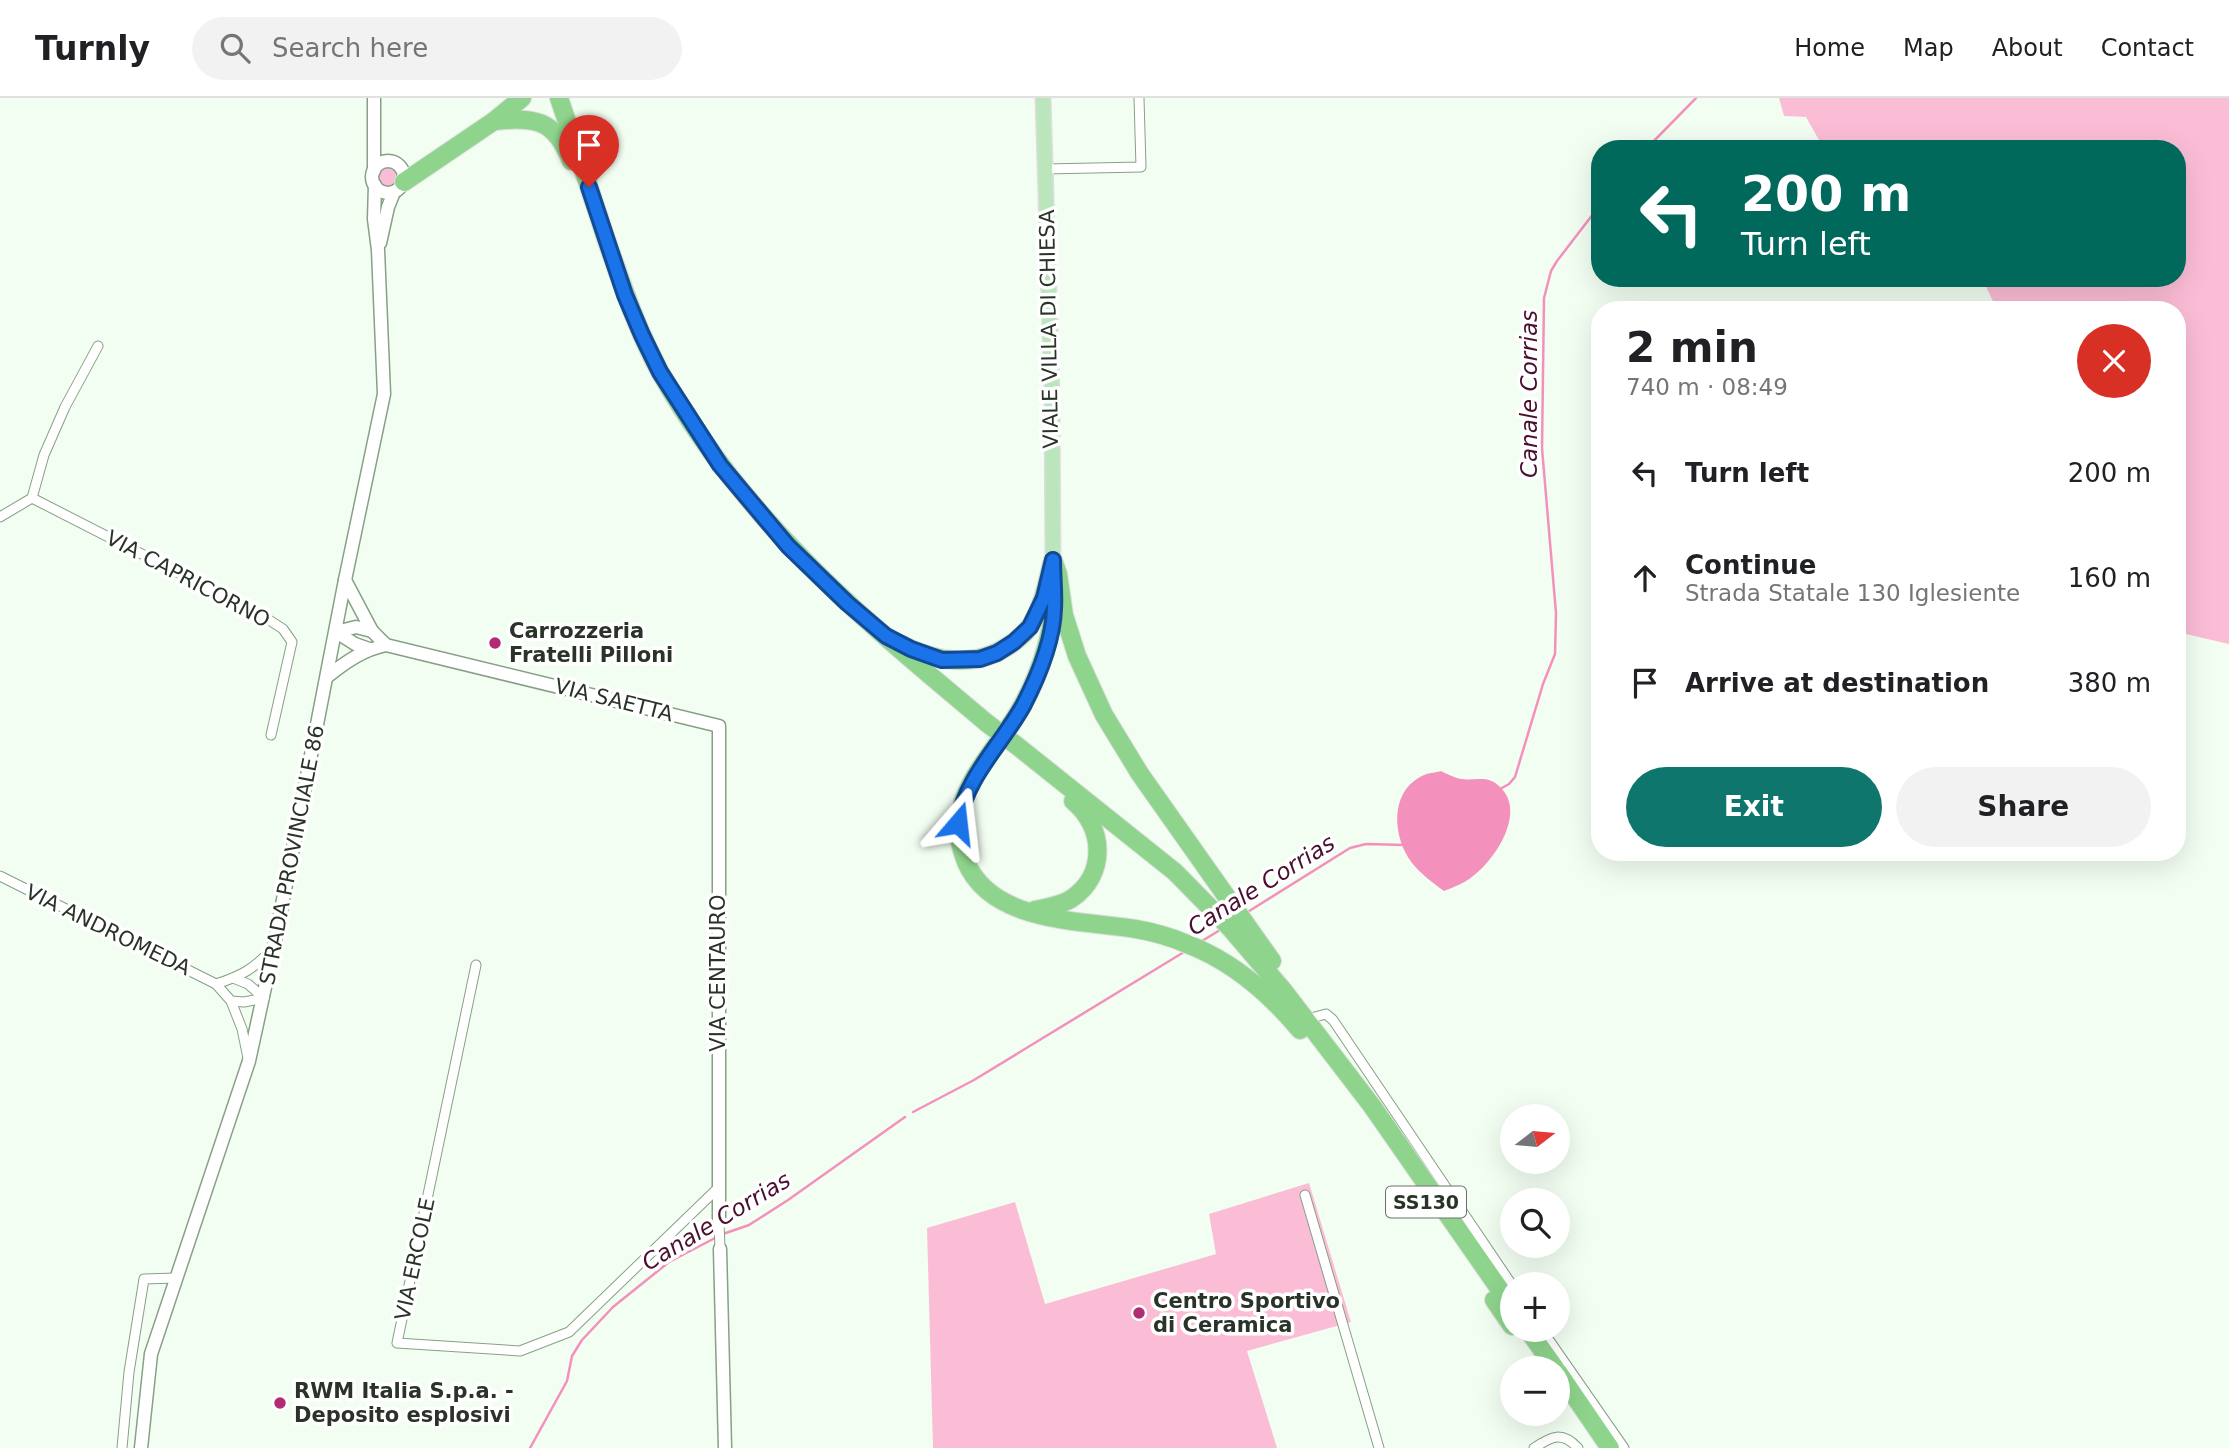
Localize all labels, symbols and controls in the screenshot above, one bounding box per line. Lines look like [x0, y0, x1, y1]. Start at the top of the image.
search box [192, 17, 682, 80]
text: Turnly [35, 29, 150, 68]
icon: search [216, 29, 254, 67]
text: Search here [272, 33, 428, 63]
text: Home [1794, 34, 1865, 62]
text: Map [1903, 34, 1954, 62]
text: About [1992, 34, 2063, 62]
text: Contact [2101, 34, 2194, 62]
pin [559, 115, 619, 187]
icon: arrive [570, 126, 608, 164]
text: 200 m [1741, 166, 1911, 223]
icon: left [1626, 168, 1717, 259]
street label: VIALE VILLA DI CHIESA [1035, 209, 1063, 449]
text: Turn left [1741, 225, 1871, 263]
water label: Canale Corrias [1516, 310, 1542, 478]
text: 2 min [1626, 323, 1758, 372]
button: close [2077, 324, 2151, 398]
text: 740 m · 08:49 [1626, 374, 1788, 400]
icon: left [1626, 454, 1664, 492]
text: Turn left [1685, 458, 1809, 488]
text: 200 m [2068, 458, 2151, 488]
street label: VIA CAPRICORNO [102, 526, 274, 632]
text: Continue [1685, 550, 1816, 580]
icon: ahead [1626, 559, 1664, 597]
text: 160 m [2068, 563, 2151, 593]
text: Strada Statale 130 Iglesiente [1685, 580, 2020, 606]
place label: Carrozzeria Fratelli Pilloni [509, 619, 673, 667]
marker: Carrozzeria Fratelli Pilloni [487, 635, 503, 651]
icon: arrive [1626, 664, 1664, 702]
text: Arrive at destination [1685, 668, 1989, 698]
text: 380 m [2068, 668, 2151, 698]
street label: VIA SAETTA [552, 674, 676, 726]
street label: STRADA PROVINCIALE 86 [255, 723, 329, 987]
button: Exit [1626, 767, 1882, 847]
button: Share [1896, 767, 2151, 847]
position arrow [921, 786, 995, 860]
water label: Canale Corrias [1183, 829, 1339, 941]
street label: VIA ANDROMEDA [22, 880, 195, 981]
street label: VIA CENTAURO [706, 894, 730, 1052]
north arrow [1500, 1104, 1570, 1174]
map controls [1500, 1104, 1570, 1426]
water label: Canale Corrias [637, 1167, 795, 1275]
road number: SS130 [1386, 1186, 1466, 1218]
button: search [1500, 1188, 1570, 1258]
street label: VIA ERCOLE [390, 1196, 440, 1322]
button: + [1500, 1272, 1570, 1342]
place label: Centro Sportivo di Ceramica [1153, 1289, 1340, 1337]
marker: Centro Sportivo di Ceramica [1131, 1305, 1147, 1321]
button: − [1500, 1356, 1570, 1426]
place label: RWM Italia S.p.a. - Deposito esplosivi [294, 1379, 514, 1427]
marker: RWM Italia S.p.a. - Deposito esplosivi [272, 1395, 288, 1411]

